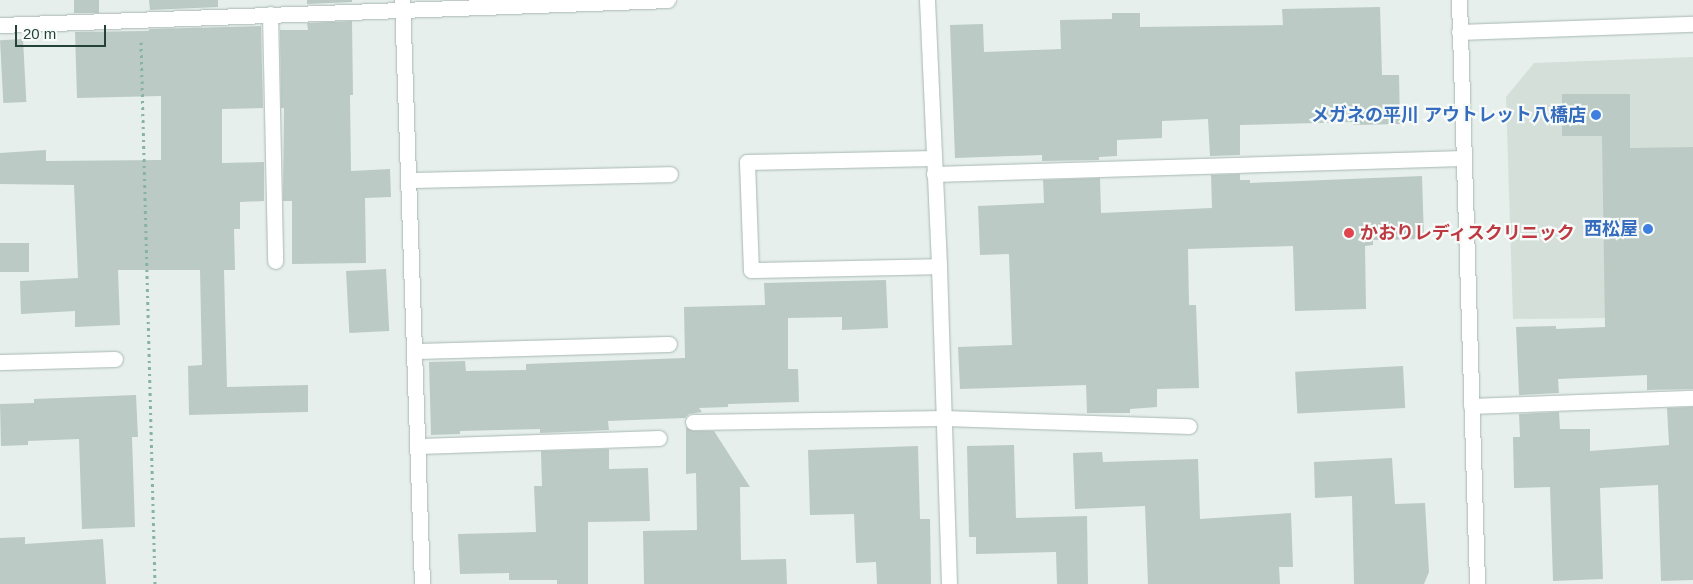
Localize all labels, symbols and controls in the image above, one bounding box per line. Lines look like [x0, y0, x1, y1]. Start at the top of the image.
scale bar [18, 15, 109, 47]
text: 20 m [23, 25, 56, 42]
place label: メガネの平川 アウトレット八橋店 [1311, 104, 1586, 126]
marker: メガネの平川 アウトレット八橋店 [1590, 109, 1602, 121]
place label: 西松屋 [1584, 218, 1638, 240]
place label: かおりレディスクリニック [1360, 222, 1576, 244]
marker: 西松屋 [1642, 223, 1654, 235]
marker: かおりレディスクリニック [1342, 226, 1356, 240]

